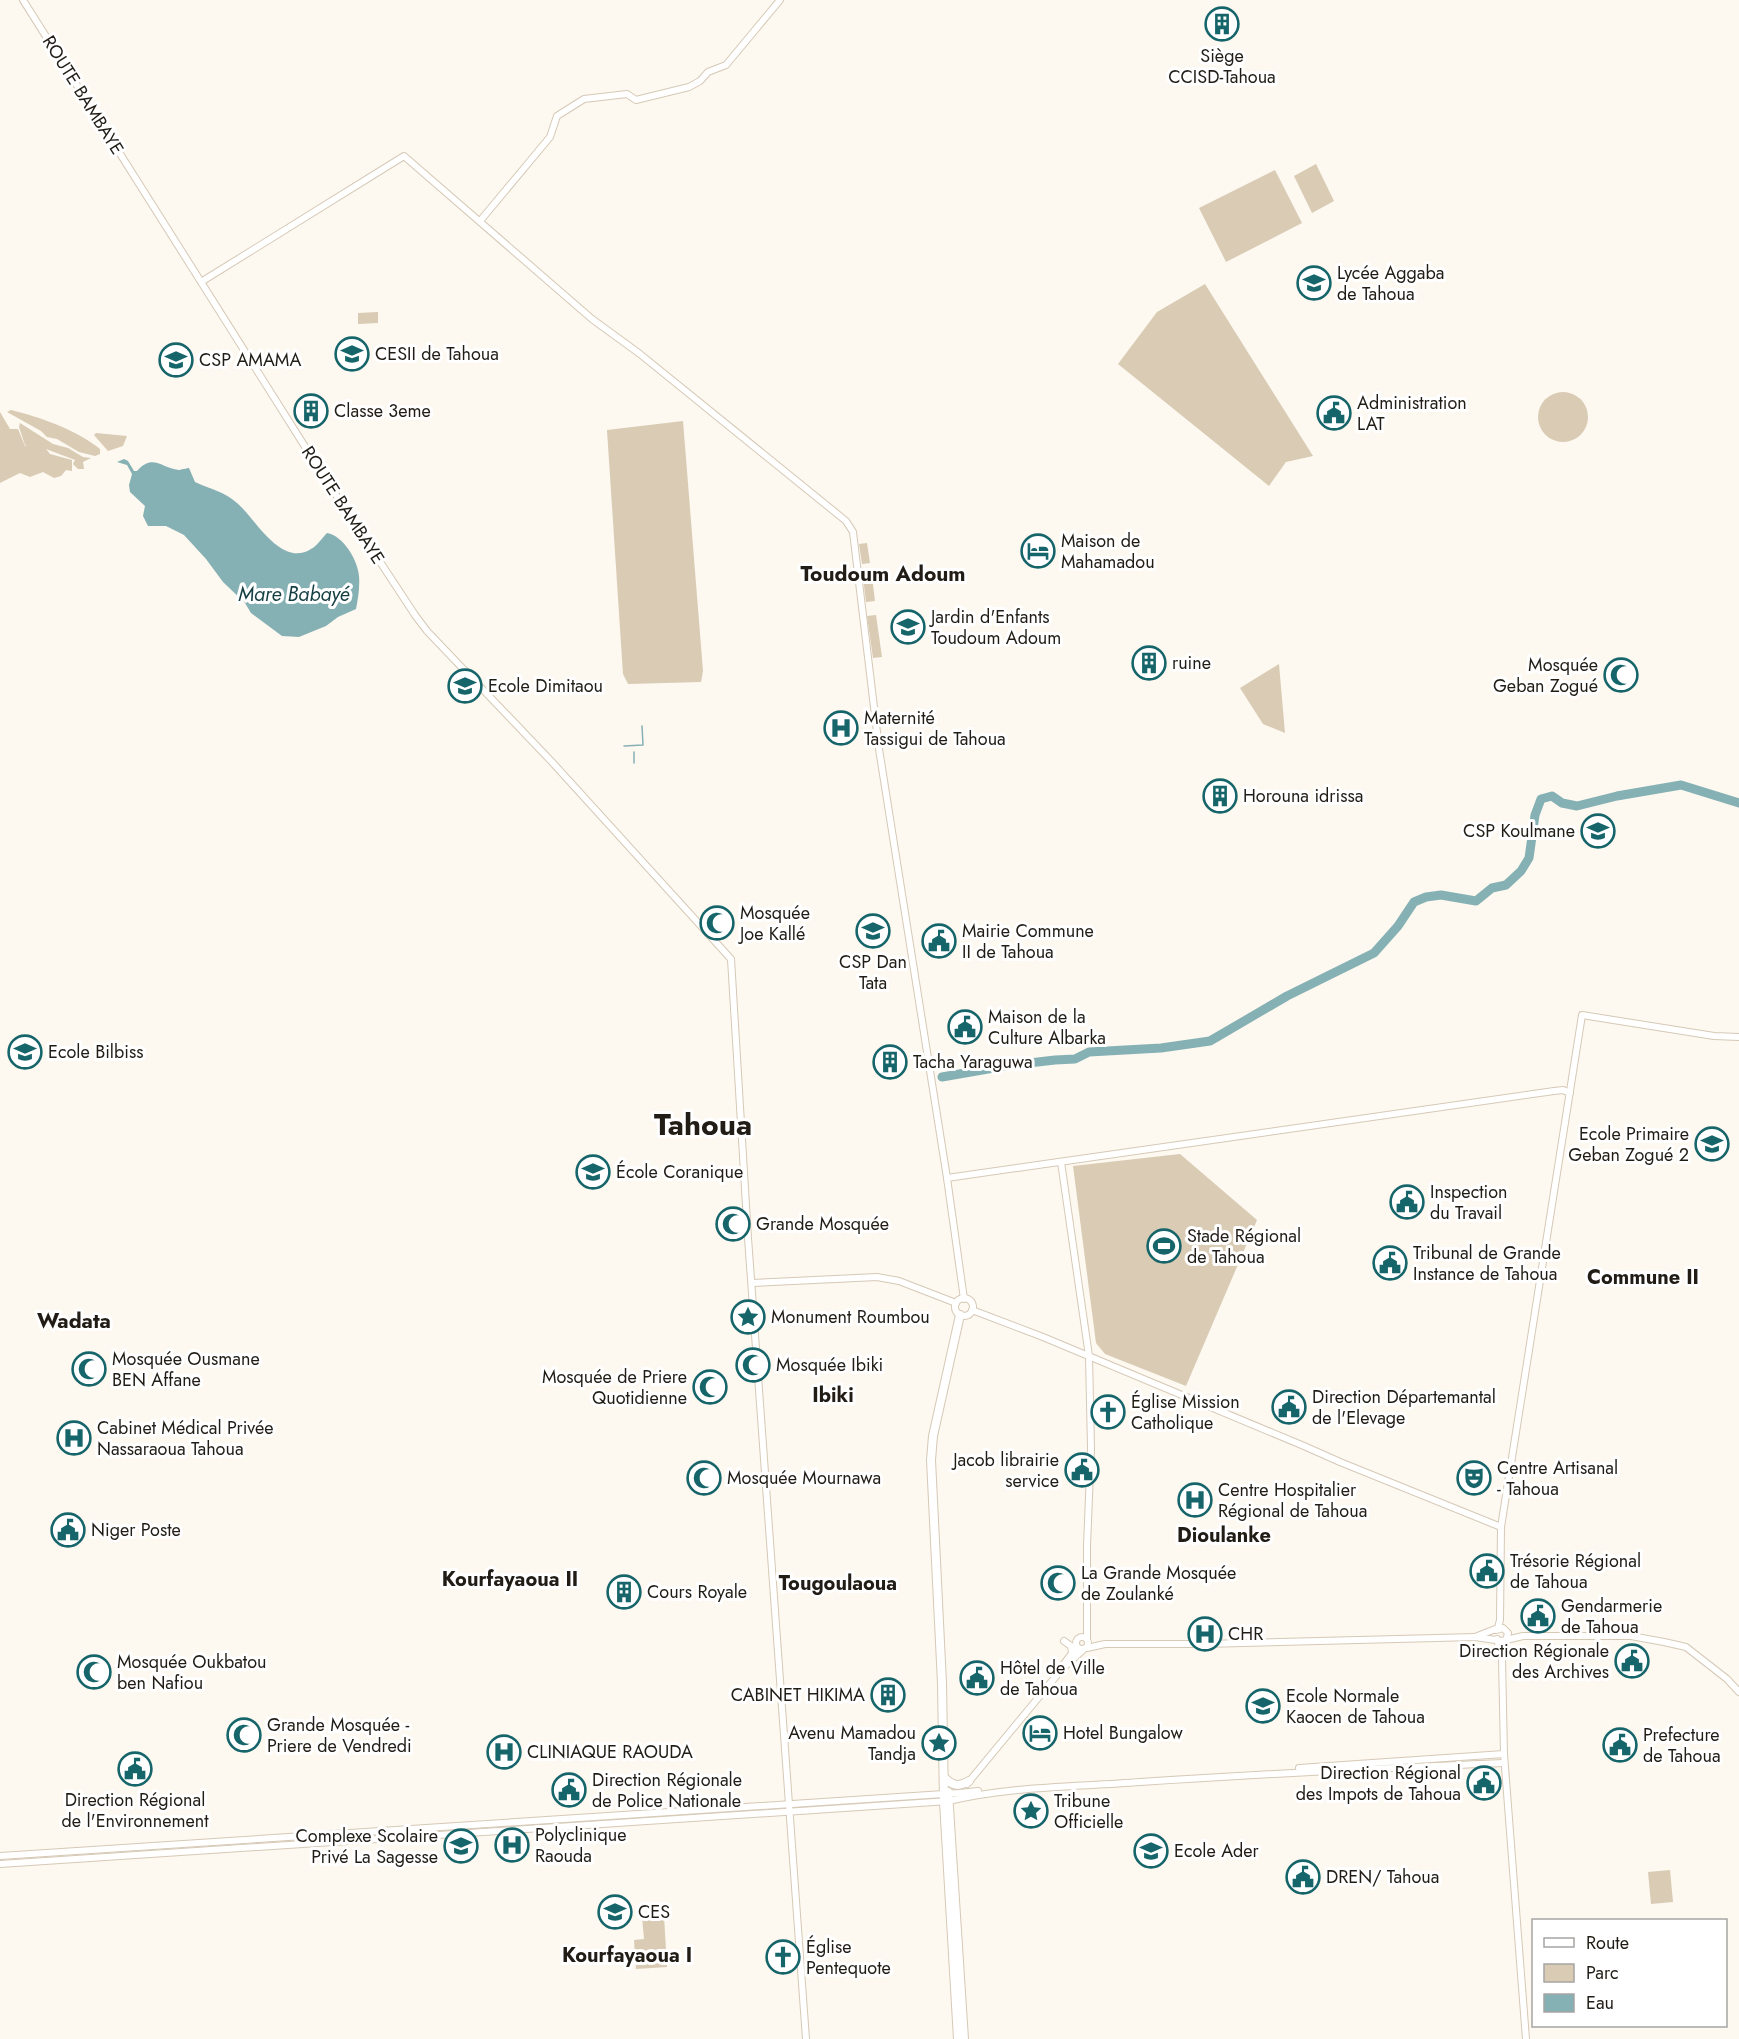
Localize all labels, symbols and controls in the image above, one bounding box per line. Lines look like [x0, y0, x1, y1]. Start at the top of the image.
building icon: Siège CCISD-Tahoua [1204, 6, 1240, 42]
street label: ROUTE BAMBAYE [36, 30, 130, 160]
place label: Siège CCISD-Tahoua [1168, 43, 1276, 90]
place label: Lycée Aggaba de Tahoua [1337, 260, 1444, 307]
school or university icon: Lycée Aggaba de Tahoua [1296, 265, 1332, 301]
school or university icon: CESII de Tahoua [334, 336, 370, 372]
place label: CESII de Tahoua [375, 341, 499, 367]
school or university icon: CSP AMAMA [158, 342, 194, 378]
place label: CSP AMAMA [199, 347, 301, 373]
place label: Administration LAT [1357, 390, 1467, 437]
building icon: Classe 3eme [293, 393, 329, 429]
public building icon: Administration LAT [1316, 395, 1352, 431]
place label: Classe 3eme [334, 398, 431, 424]
street label: ROUTE BAMBAYE [295, 441, 391, 569]
place label: Maison de Mahamadou [1061, 528, 1155, 575]
hotel icon: Maison de Mahamadou [1020, 533, 1056, 569]
district label: Toudoum Adoum [800, 559, 966, 589]
water label: Mare Babayé [238, 580, 351, 609]
place label: Jardin d'Enfants Toudoum Adoum [929, 604, 1061, 651]
school or university icon: Jardin d'Enfants Toudoum Adoum [890, 609, 926, 645]
building icon: ruine [1131, 645, 1167, 681]
place label: ruine [1172, 650, 1211, 676]
place label: Mosquée Geban Zogué [1493, 652, 1598, 699]
mosque icon: Mosquée Geban Zogué [1603, 657, 1639, 693]
school or university icon: Ecole Dimitaou [447, 668, 483, 704]
place label: Ecole Dimitaou [488, 673, 603, 699]
place label: Maternité Tassigui de Tahoua [864, 705, 1006, 752]
hospital icon: Maternité Tassigui de Tahoua [823, 710, 859, 746]
building icon: Horouna idrissa [1202, 778, 1238, 814]
place label: Horouna idrissa [1243, 783, 1363, 809]
school or university icon: CSP Koulmane [1580, 813, 1616, 849]
place label: CSP Koulmane [1463, 818, 1575, 844]
place label: Mosquée Joe Kallé [738, 900, 810, 947]
mosque icon: Mosquée Joe Kallé [699, 905, 735, 941]
school or university icon: CSP Dan Tata [855, 913, 891, 949]
place label: Mairie Commune II de Tahoua [962, 918, 1094, 965]
public building icon: Mairie Commune II de Tahoua [921, 923, 957, 959]
place label: CSP Dan Tata [839, 949, 907, 996]
place label: Maison de la Culture Albarka [988, 1004, 1106, 1051]
public building icon: Maison de la Culture Albarka [947, 1009, 983, 1045]
school or university icon: Ecole Bilbiss [7, 1034, 43, 1070]
place label: Ecole Bilbiss [48, 1039, 143, 1065]
building icon: Tacha Yaraguwa [872, 1044, 908, 1080]
place label: Tacha Yaraguwa [913, 1049, 1033, 1075]
district label: Tahoua [654, 1103, 752, 1146]
place label: Ecole Primaire Geban Zogué 2 [1568, 1121, 1689, 1168]
school or university icon: Ecole Primaire Geban Zogué 2 [1694, 1126, 1730, 1162]
school or university icon: École Coranique [575, 1154, 611, 1190]
place label: École Coranique [616, 1159, 743, 1185]
place label: Inspection du Travail [1430, 1179, 1508, 1226]
public building icon: Inspection du Travail [1389, 1184, 1425, 1220]
mosque icon: Grande Mosquée [715, 1206, 751, 1242]
place label: Grande Mosquée [756, 1211, 889, 1237]
place label: Stade Régional de Tahoua [1187, 1223, 1301, 1270]
sports icon: Stade Régional de Tahoua [1146, 1228, 1182, 1264]
place label: Tribunal de Grande Instance de Tahoua [1413, 1240, 1561, 1287]
public building icon: Tribunal de Grande Instance de Tahoua [1372, 1245, 1408, 1281]
district label: Commune II [1587, 1263, 1699, 1292]
place icon: Monument Roumbou [730, 1299, 766, 1335]
place label: Monument Roumbou [771, 1304, 930, 1330]
district label: Wadata [37, 1306, 111, 1336]
place label: Mosquée Ousmane BEN Affane [112, 1346, 260, 1393]
mosque icon: Mosquée Ibiki [735, 1347, 771, 1383]
mosque icon: Mosquée Ousmane BEN Affane [71, 1351, 107, 1387]
place label: Mosquée Ibiki [776, 1352, 883, 1378]
place label: Mosquée de Priere Quotidienne [542, 1364, 687, 1411]
mosque icon: Mosquée de Priere Quotidienne [692, 1369, 728, 1405]
district label: Ibiki [812, 1381, 854, 1410]
place label: Direction Départemantal de l'Elevage [1312, 1384, 1496, 1431]
place label: Église Mission Catholique [1131, 1389, 1240, 1436]
public building icon: Direction Départemantal de l'Elevage [1271, 1389, 1307, 1425]
church icon: Église Mission Catholique [1090, 1394, 1126, 1430]
place label: Cabinet Médical Privée Nassaraoua Tahoua [97, 1415, 274, 1462]
hospital icon: Cabinet Médical Privée Nassaraoua Tahoua [56, 1420, 92, 1456]
place label: Jacob librairie service [951, 1447, 1059, 1494]
public building icon: Jacob librairie service [1064, 1452, 1100, 1488]
place label: Centre Artisanal - Tahoua [1497, 1455, 1618, 1502]
mosque icon: Mosquée Mournawa [686, 1460, 722, 1496]
theatre icon: Centre Artisanal - Tahoua [1456, 1460, 1492, 1496]
place label: Mosquée Mournawa [727, 1465, 881, 1491]
place label: Centre Hospitalier Régional de Tahoua [1218, 1477, 1367, 1524]
hospital icon: Centre Hospitalier Régional de Tahoua [1177, 1482, 1213, 1518]
public building icon: Niger Poste [50, 1512, 86, 1548]
place label: Niger Poste [91, 1517, 181, 1543]
district label: Dioulanke [1177, 1521, 1271, 1550]
place label: Trésorie Régional de Tahoua [1510, 1548, 1641, 1595]
public building icon: Trésorie Régional de Tahoua [1469, 1553, 1505, 1589]
place label: La Grande Mosquée de Zoulanké [1081, 1560, 1236, 1607]
district label: Kourfayaoua II [442, 1565, 578, 1594]
mosque icon: La Grande Mosquée de Zoulanké [1040, 1565, 1076, 1601]
district label: Tougoulaoua [779, 1569, 897, 1598]
building icon: Cours Royale [606, 1574, 642, 1610]
place label: Cours Royale [647, 1579, 747, 1605]
place label: Gendarmerie de Tahoua [1561, 1593, 1662, 1640]
public building icon: Gendarmerie de Tahoua [1520, 1598, 1556, 1634]
hospital icon: CHR [1187, 1616, 1223, 1652]
place label: CHR [1228, 1621, 1263, 1647]
place label: Direction Régionale des Archives [1459, 1638, 1609, 1685]
public building icon: Direction Régionale des Archives [1614, 1643, 1650, 1679]
place label: Mosquée Oukbatou ben Nafiou [117, 1649, 266, 1696]
mosque icon: Mosquée Oukbatou ben Nafiou [76, 1654, 112, 1690]
place label: Hôtel de Ville de Tahoua [1000, 1655, 1105, 1702]
public building icon: Hôtel de Ville de Tahoua [959, 1660, 995, 1696]
building icon: CABINET HIKIMA [870, 1677, 906, 1713]
place label: CABINET HIKIMA [731, 1682, 865, 1708]
place label: Ecole Normale Kaocen de Tahoua [1286, 1683, 1425, 1730]
school or university icon: Ecole Normale Kaocen de Tahoua [1245, 1688, 1281, 1724]
place label: Grande Mosquée - Priere de Vendredi [267, 1712, 412, 1759]
hotel icon: Hotel Bungalow [1022, 1715, 1058, 1751]
mosque icon: Grande Mosquée - Priere de Vendredi [226, 1717, 262, 1753]
place label: Avenu Mamadou Tandja [788, 1720, 916, 1767]
place label: Hotel Bungalow [1063, 1720, 1183, 1746]
place label: Prefecture de Tahoua [1643, 1722, 1721, 1769]
place icon: Avenu Mamadou Tandja [921, 1725, 957, 1761]
public building icon: Prefecture de Tahoua [1602, 1727, 1638, 1763]
hospital icon: CLINIAQUE RAOUDA [486, 1734, 522, 1770]
place label: CLINIAQUE RAOUDA [527, 1739, 693, 1765]
public building icon: Direction Régional de l'Environnement [117, 1751, 153, 1787]
place label: Direction Régional des Impots de Tahoua [1296, 1760, 1461, 1807]
public building icon: Direction Régional des Impots de Tahoua [1466, 1765, 1502, 1801]
place label: Direction Régionale de Police Nationale [592, 1767, 742, 1814]
public building icon: Direction Régionale de Police Nationale [551, 1772, 587, 1808]
place label: Direction Régional de l'Environnement [61, 1787, 209, 1834]
place label: Tribune Officielle [1054, 1788, 1123, 1835]
place icon: Tribune Officielle [1013, 1793, 1049, 1829]
place label: Polyclinique Raouda [535, 1822, 626, 1869]
place label: Complexe Scolaire Privé La Sagesse [295, 1823, 438, 1870]
hospital icon: Polyclinique Raouda [494, 1827, 530, 1863]
school or university icon: Complexe Scolaire Privé La Sagesse [443, 1828, 479, 1864]
school or university icon: Ecole Ader [1133, 1833, 1169, 1869]
place label: Ecole Ader [1174, 1838, 1260, 1864]
public building icon: DREN/ Tahoua [1285, 1859, 1321, 1895]
place label: DREN/ Tahoua [1326, 1864, 1439, 1890]
school or university icon: CES [597, 1894, 633, 1930]
place label: CES [638, 1899, 670, 1925]
legend [1532, 1919, 1727, 2027]
text: Route [1586, 1930, 1629, 1956]
place label: Église Pentequote [806, 1934, 891, 1981]
church icon: Église Pentequote [765, 1939, 801, 1975]
district label: Kourfayaoua I [562, 1941, 692, 1970]
text: Parc [1586, 1960, 1619, 1986]
text: Eau [1586, 1990, 1614, 2016]

